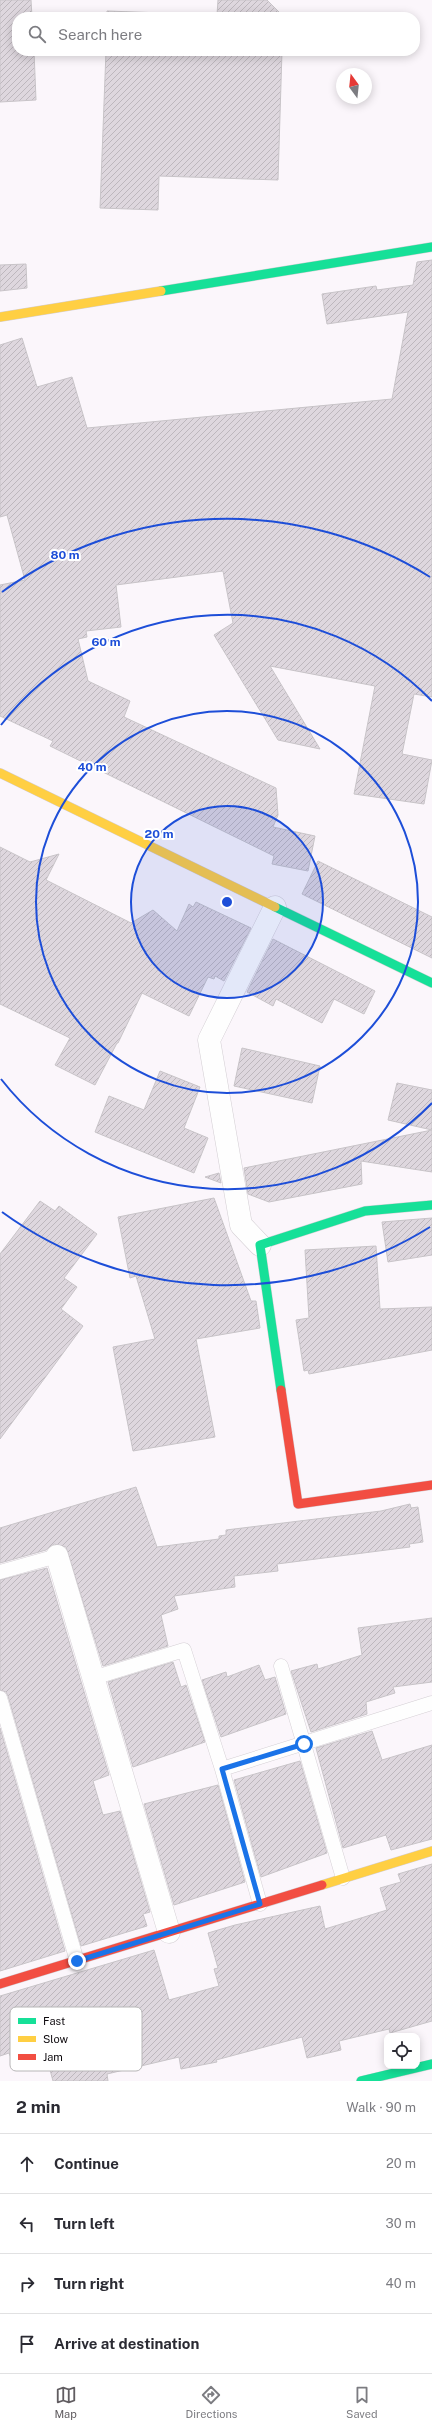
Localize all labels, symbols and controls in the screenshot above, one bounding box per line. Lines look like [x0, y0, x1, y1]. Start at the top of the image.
search box [12, 12, 420, 56]
icon: search [26, 23, 48, 45]
text: Search here [58, 26, 142, 43]
north arrow [336, 68, 372, 104]
text: 80 m [50, 548, 80, 562]
text: 60 m [91, 635, 121, 649]
text: 40 m [77, 760, 107, 774]
text: 20 m [145, 827, 174, 841]
centre of rings [220, 895, 234, 909]
route start [295, 1735, 313, 1753]
route end [68, 1952, 86, 1970]
legend [10, 2007, 142, 2071]
text: Fast [43, 2015, 65, 2027]
text: Slow [43, 2033, 69, 2045]
map controls [384, 2033, 420, 2069]
button: locate [384, 2033, 420, 2069]
text: Jam [43, 2051, 63, 2063]
text: 2 min [16, 2097, 61, 2117]
text: Walk · 90 m [346, 2100, 416, 2115]
icon: ahead [16, 2153, 38, 2175]
text: Continue [54, 2155, 119, 2172]
text: 20 m [386, 2156, 416, 2171]
icon: left [16, 2213, 38, 2235]
text: Turn left [54, 2215, 115, 2232]
text: 30 m [386, 2216, 416, 2231]
icon: right [16, 2273, 38, 2295]
text: Turn right [54, 2275, 124, 2292]
text: 40 m [385, 2276, 416, 2291]
icon: arrive [16, 2333, 38, 2355]
text: Arrive at destination [54, 2335, 199, 2352]
tab: Map [54, 2384, 77, 2420]
tab: Directions [186, 2384, 237, 2420]
tab: Saved [346, 2384, 378, 2420]

